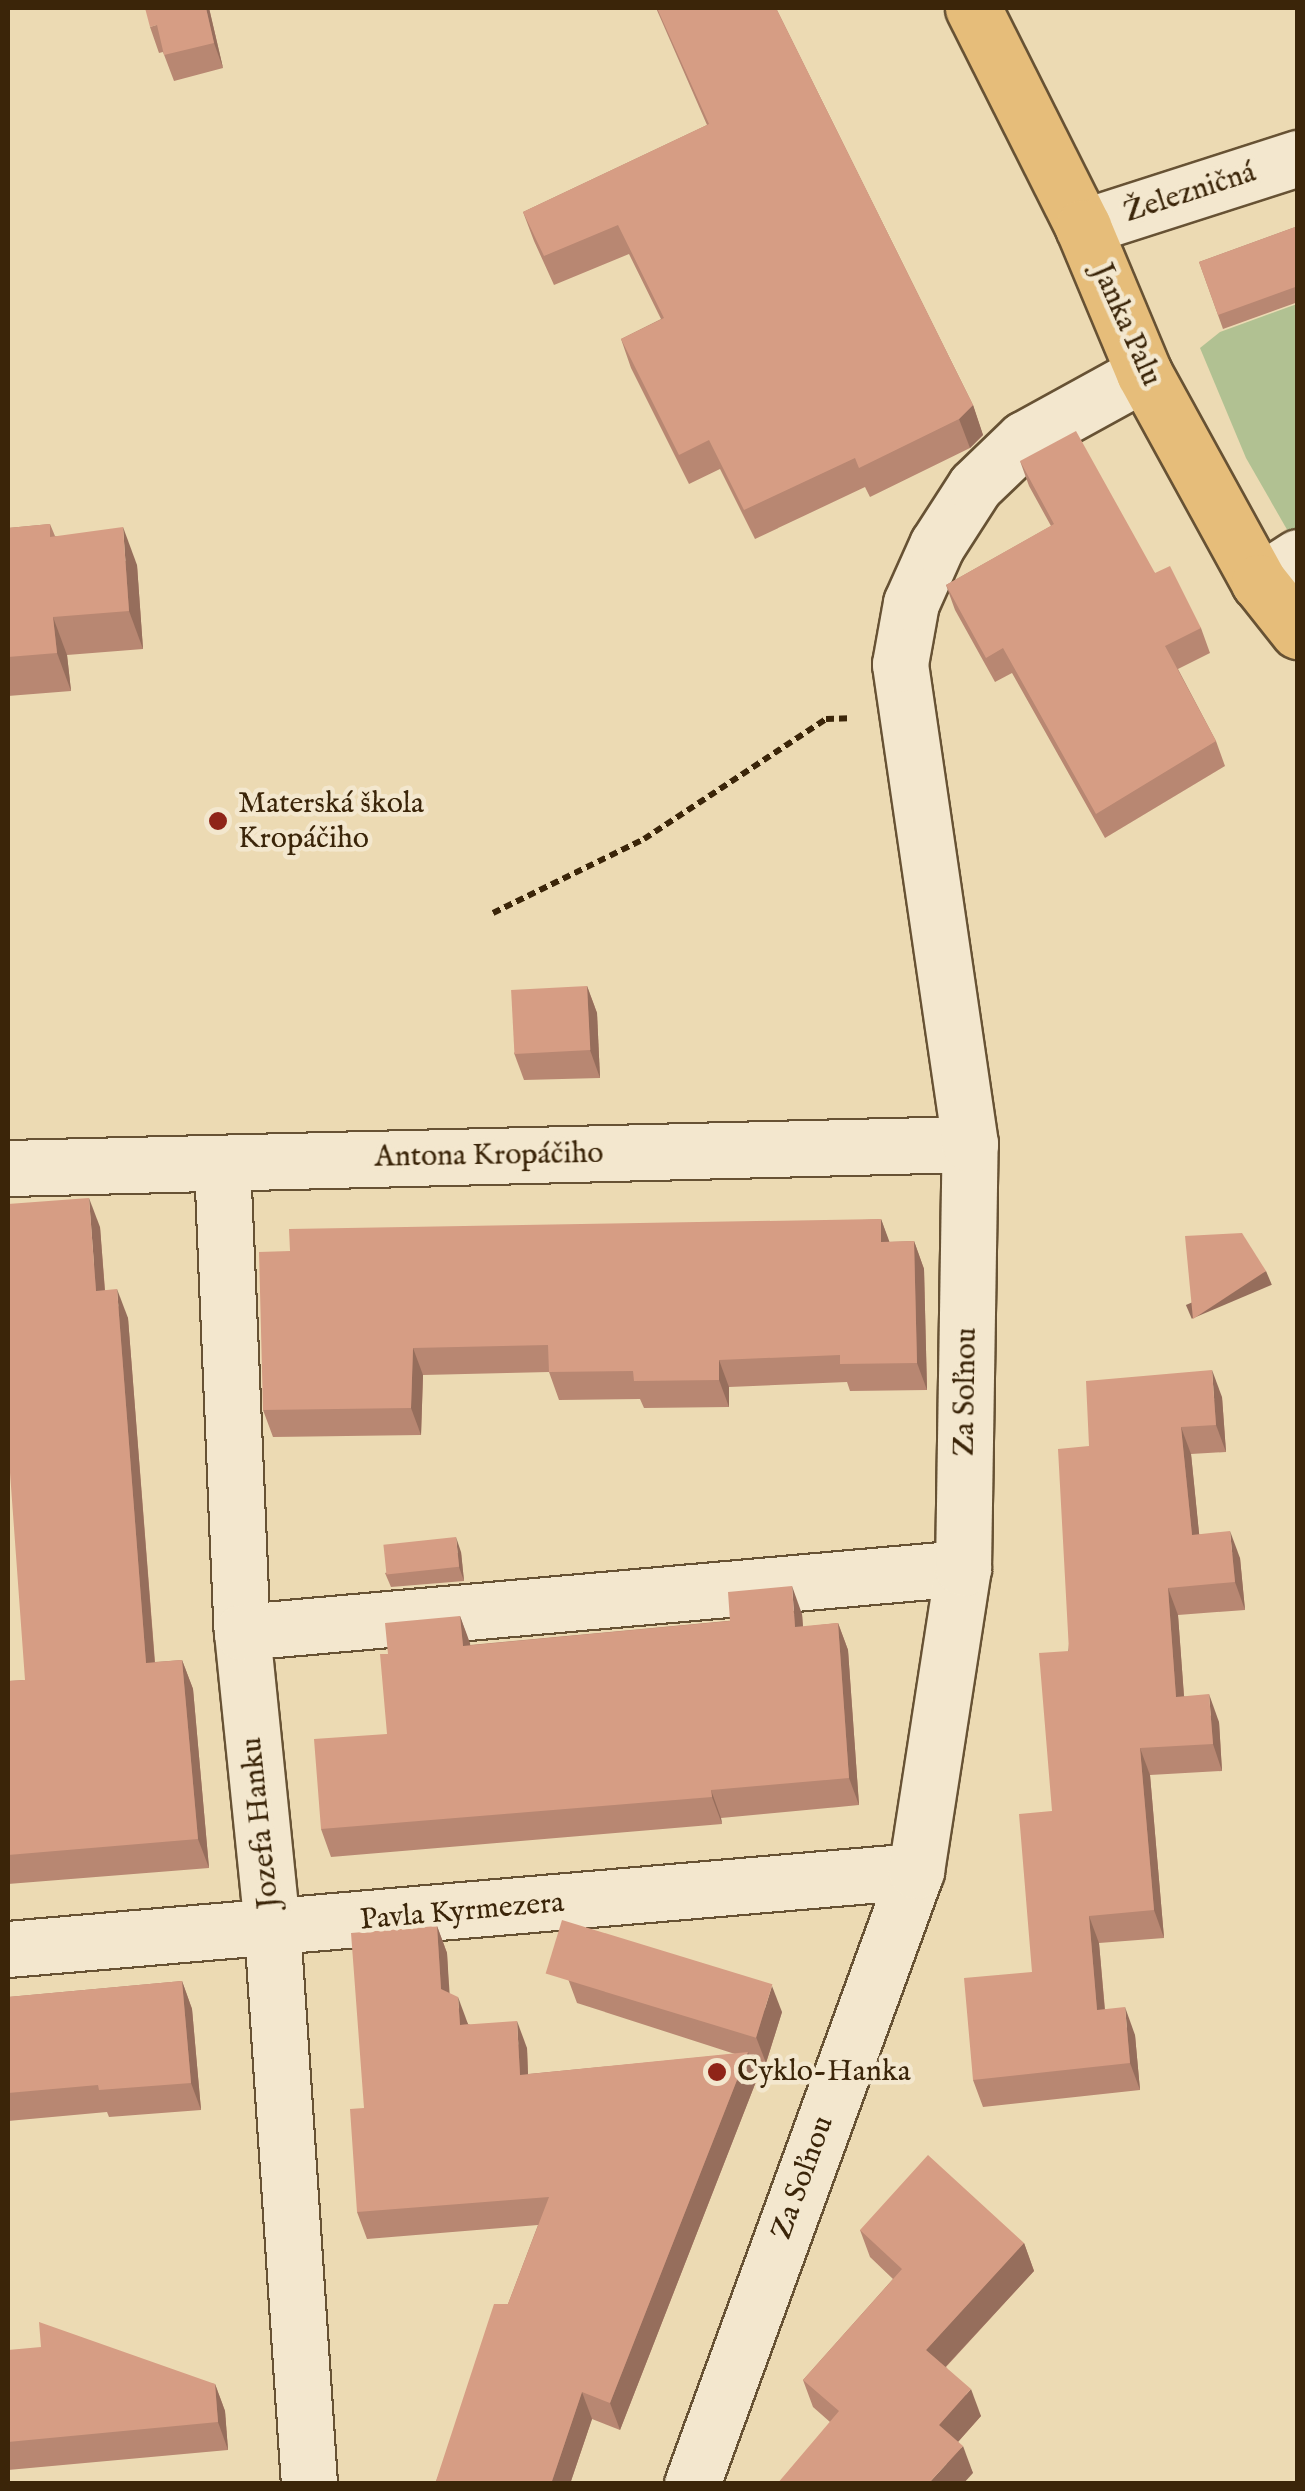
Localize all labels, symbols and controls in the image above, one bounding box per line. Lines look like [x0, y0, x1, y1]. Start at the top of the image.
street label: Železničná [1120, 155, 1260, 231]
street label: Janka Palu [1083, 258, 1169, 392]
place label: Materská škola Kropáčiho [238, 786, 424, 856]
marker: Materská škola Kropáčiho [207, 810, 229, 832]
street label: Antona Kropáčiho [374, 1136, 604, 1176]
street label: Za Soľnou [947, 1327, 985, 1457]
street label: Jozefa Hanku [234, 1736, 288, 1910]
street label: Pavla Kyrmezera [358, 1885, 566, 1939]
place label: Cyklo-Hanka [737, 2054, 911, 2090]
marker: Cyklo-Hanka [706, 2061, 728, 2083]
street label: Za Soľnou [764, 2111, 842, 2245]

